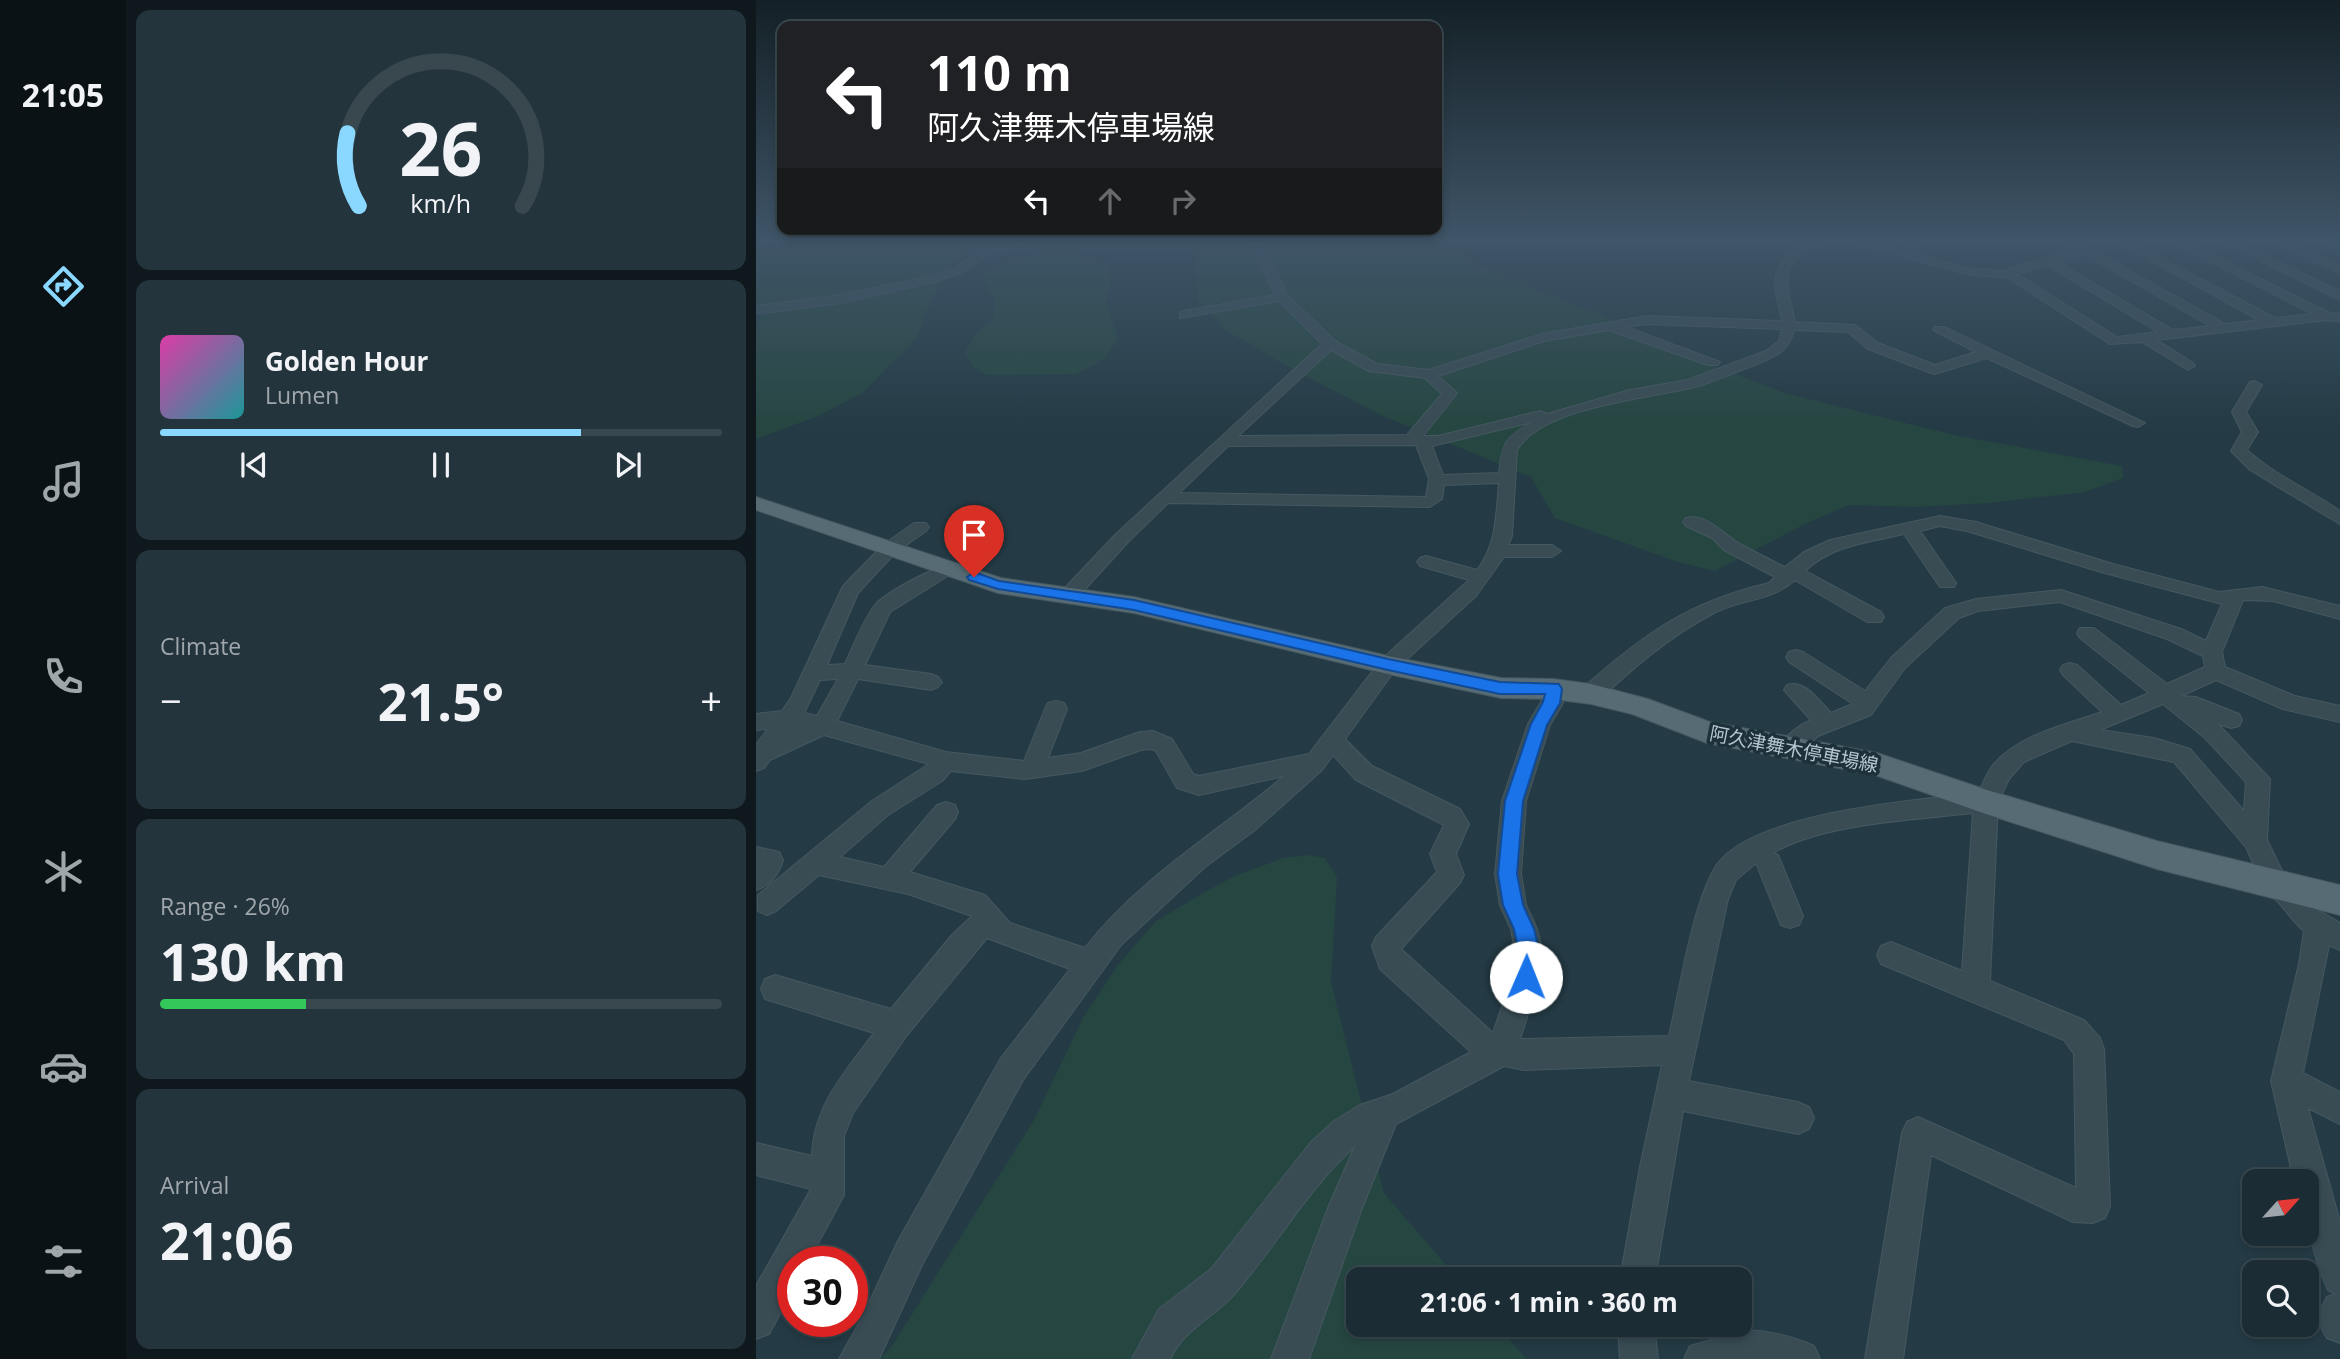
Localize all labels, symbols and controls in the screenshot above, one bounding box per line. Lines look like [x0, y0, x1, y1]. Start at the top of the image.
text: 110 m [927, 39, 1072, 105]
icon: left [812, 49, 903, 140]
text: 21:05 [22, 73, 104, 116]
text: 26 [399, 98, 483, 197]
text: 阿久津舞木停車場線 [927, 105, 1215, 148]
icon: left [1018, 182, 1056, 220]
icon: ahead [1091, 182, 1129, 220]
icon: right [1164, 182, 1202, 220]
text: km/h [411, 186, 471, 220]
icon: directions [39, 262, 88, 311]
text: Golden Hour [265, 343, 428, 379]
text: Lumen [265, 379, 339, 411]
icon: previous [235, 446, 273, 484]
icon: pause [422, 446, 460, 484]
icon: next [609, 446, 647, 484]
icon: music [39, 457, 88, 506]
pin [944, 505, 1004, 577]
icon: arrive [955, 516, 993, 554]
text: Climate [160, 630, 241, 662]
icon: phone [39, 652, 88, 701]
text: 21.5° [378, 665, 504, 736]
text: − [160, 674, 182, 726]
text: + [700, 674, 722, 726]
street label: 阿久津舞木停車場線 [1708, 720, 1880, 778]
icon: climate [39, 847, 88, 896]
text: Range · 26% [160, 890, 290, 922]
text: 130 km [160, 925, 346, 996]
position arrow [1489, 940, 1563, 1014]
icon: car [39, 1042, 88, 1091]
text: Arrival [160, 1169, 229, 1201]
north arrow [2242, 1169, 2319, 1246]
map controls [2242, 1169, 2319, 1337]
text: 21:06 [160, 1204, 294, 1275]
icon: filters [39, 1237, 88, 1286]
speed limit sign: 30 [777, 1246, 868, 1337]
button: search [2242, 1260, 2319, 1337]
text: 21:06 · 1 min · 360 m [1420, 1284, 1678, 1320]

